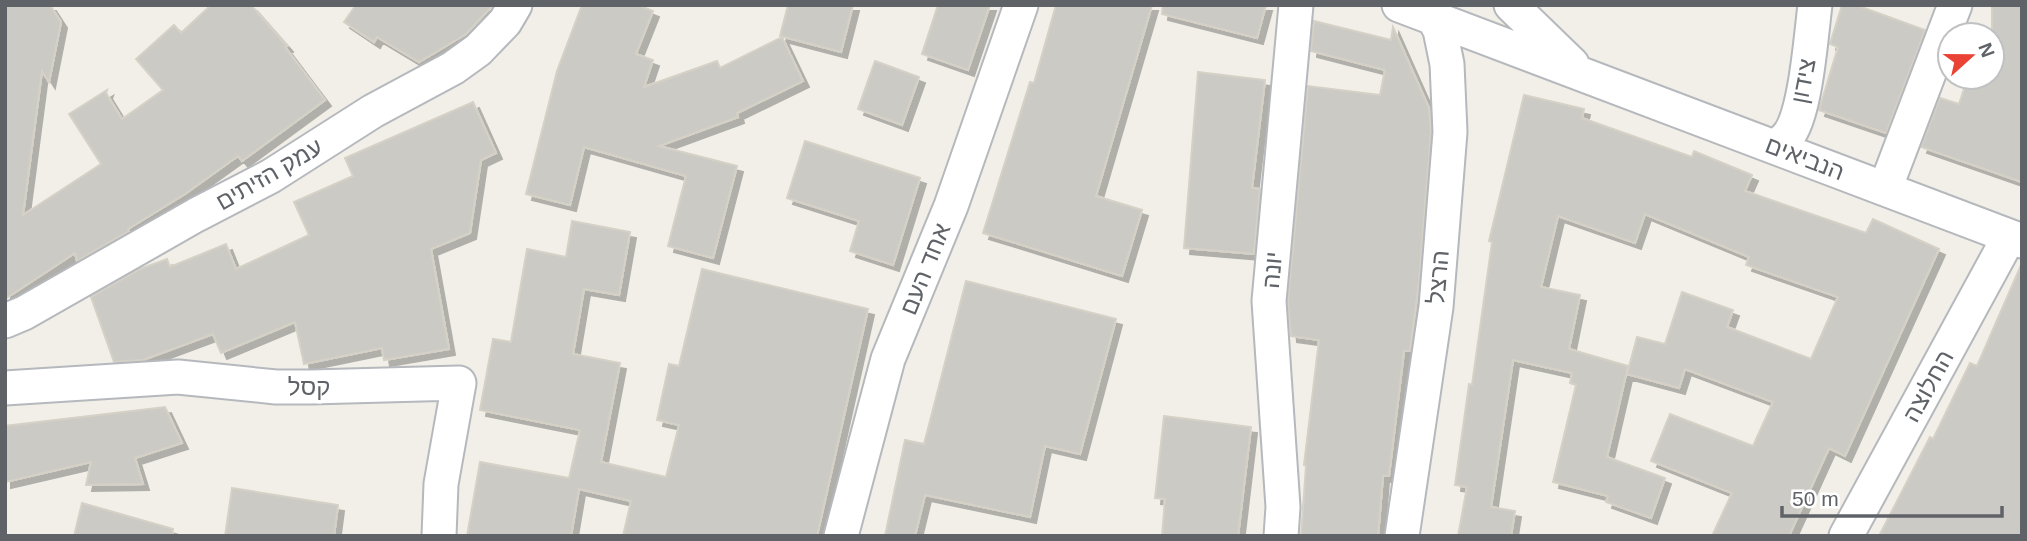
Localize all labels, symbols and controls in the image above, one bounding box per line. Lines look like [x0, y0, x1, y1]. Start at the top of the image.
north arrow [1936, 21, 2006, 91]
text: N [1974, 40, 1999, 60]
street label: צידון [1785, 56, 1821, 106]
street label: הנביאים [1762, 131, 1848, 185]
street label: עמק הזיתים [211, 133, 327, 215]
street label: אחד העם [894, 219, 956, 319]
street label: הרצל [1422, 249, 1454, 305]
street label: יונה [1257, 250, 1287, 290]
street label: החלוצה [1897, 345, 1959, 427]
street label: קסל [288, 373, 330, 400]
scale bar [1782, 475, 2002, 518]
text: 50 m [1792, 487, 1839, 510]

